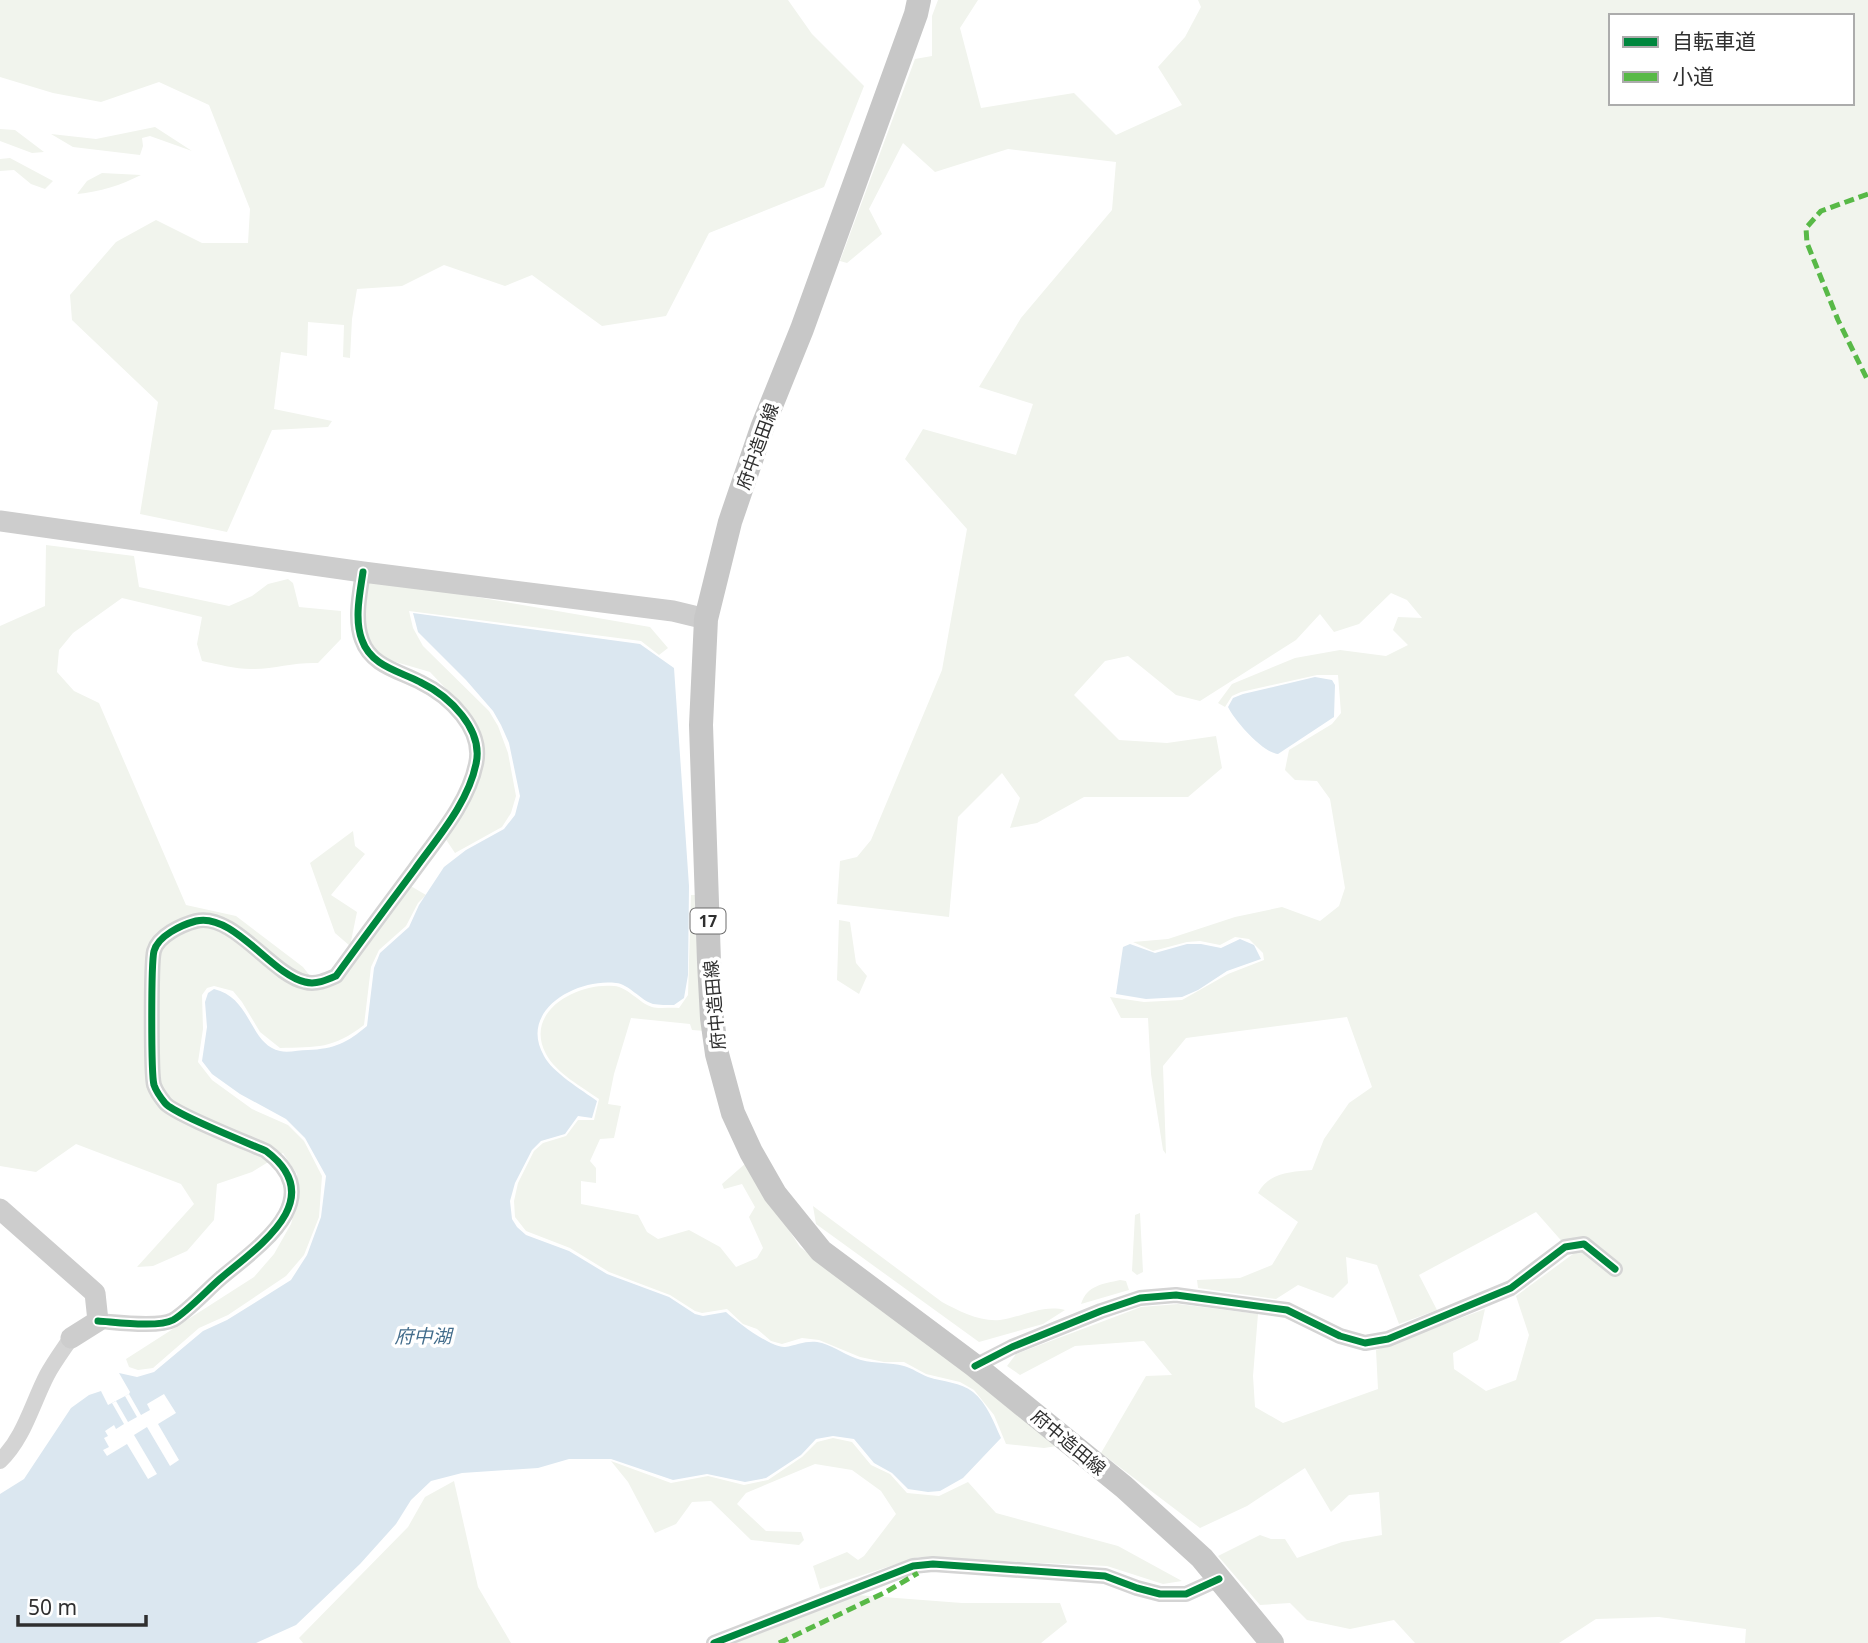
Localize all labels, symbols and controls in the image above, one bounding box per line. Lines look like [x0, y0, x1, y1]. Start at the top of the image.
legend [1609, 14, 1854, 105]
text: 自転車道 [1672, 27, 1756, 55]
text: 小道 [1672, 62, 1714, 90]
street label: 府中造田線 [730, 400, 784, 492]
road number: 17 [690, 909, 726, 934]
street label: 府中造田線 [698, 959, 730, 1051]
water label: 府中湖 [394, 1323, 454, 1349]
street label: 府中造田線 [1027, 1404, 1111, 1480]
scale bar [18, 1584, 145, 1628]
text: 50 m [28, 1593, 77, 1621]

